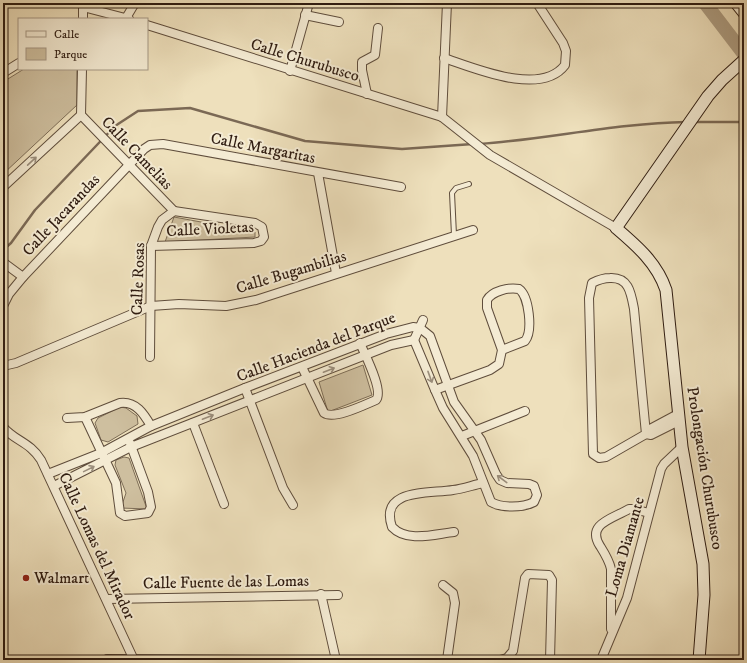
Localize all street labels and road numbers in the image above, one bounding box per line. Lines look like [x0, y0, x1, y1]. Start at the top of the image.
street label: Calle Churubusco [248, 34, 362, 86]
street label: Calle Camelias [97, 112, 177, 194]
street label: Calle Margaritas [209, 128, 317, 168]
street label: Calle Jacarandas [18, 170, 104, 260]
street label: Calle Violetas [166, 217, 254, 241]
street label: Calle Rosas [127, 242, 149, 316]
street label: Calle Bugambilias [233, 246, 349, 298]
street label: Calle Hacienda del Parque [234, 307, 399, 387]
street label: Prolongación Churubusco [682, 385, 728, 551]
street label: Calle Lomas del Mirador [54, 469, 140, 623]
street label: Loma Diamante [601, 494, 649, 599]
street label: Calle Fuente de las Lomas [143, 571, 309, 593]

